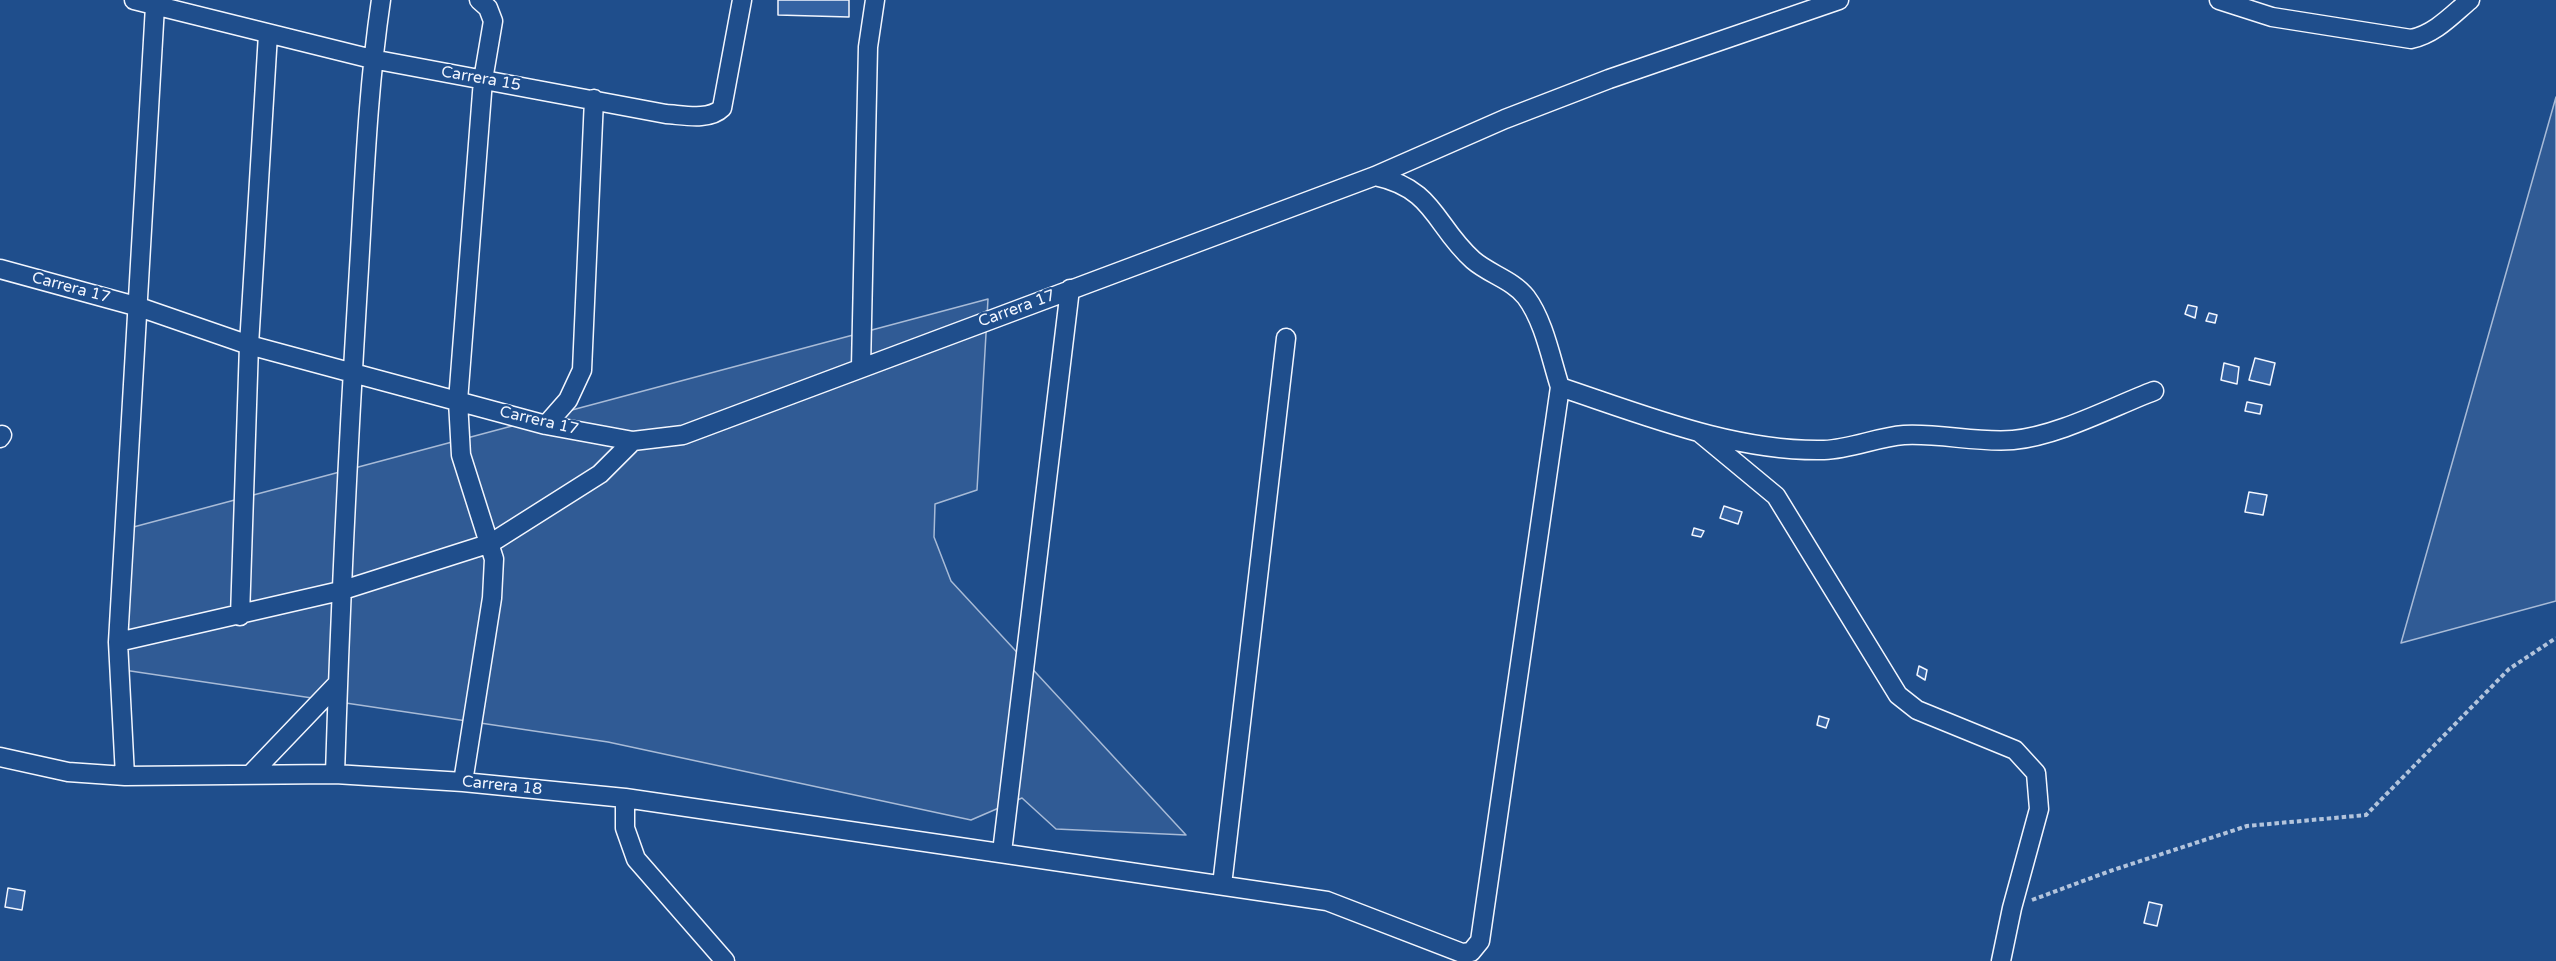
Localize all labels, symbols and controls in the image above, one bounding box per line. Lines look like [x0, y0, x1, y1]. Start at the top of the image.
street label: Carrera 15 [440, 63, 522, 95]
street label: Carrera 17 [30, 268, 112, 308]
street label: Carrera 17 [976, 286, 1058, 332]
street label: Carrera 17 [498, 403, 580, 439]
street label: Carrera 18 [461, 772, 543, 800]

